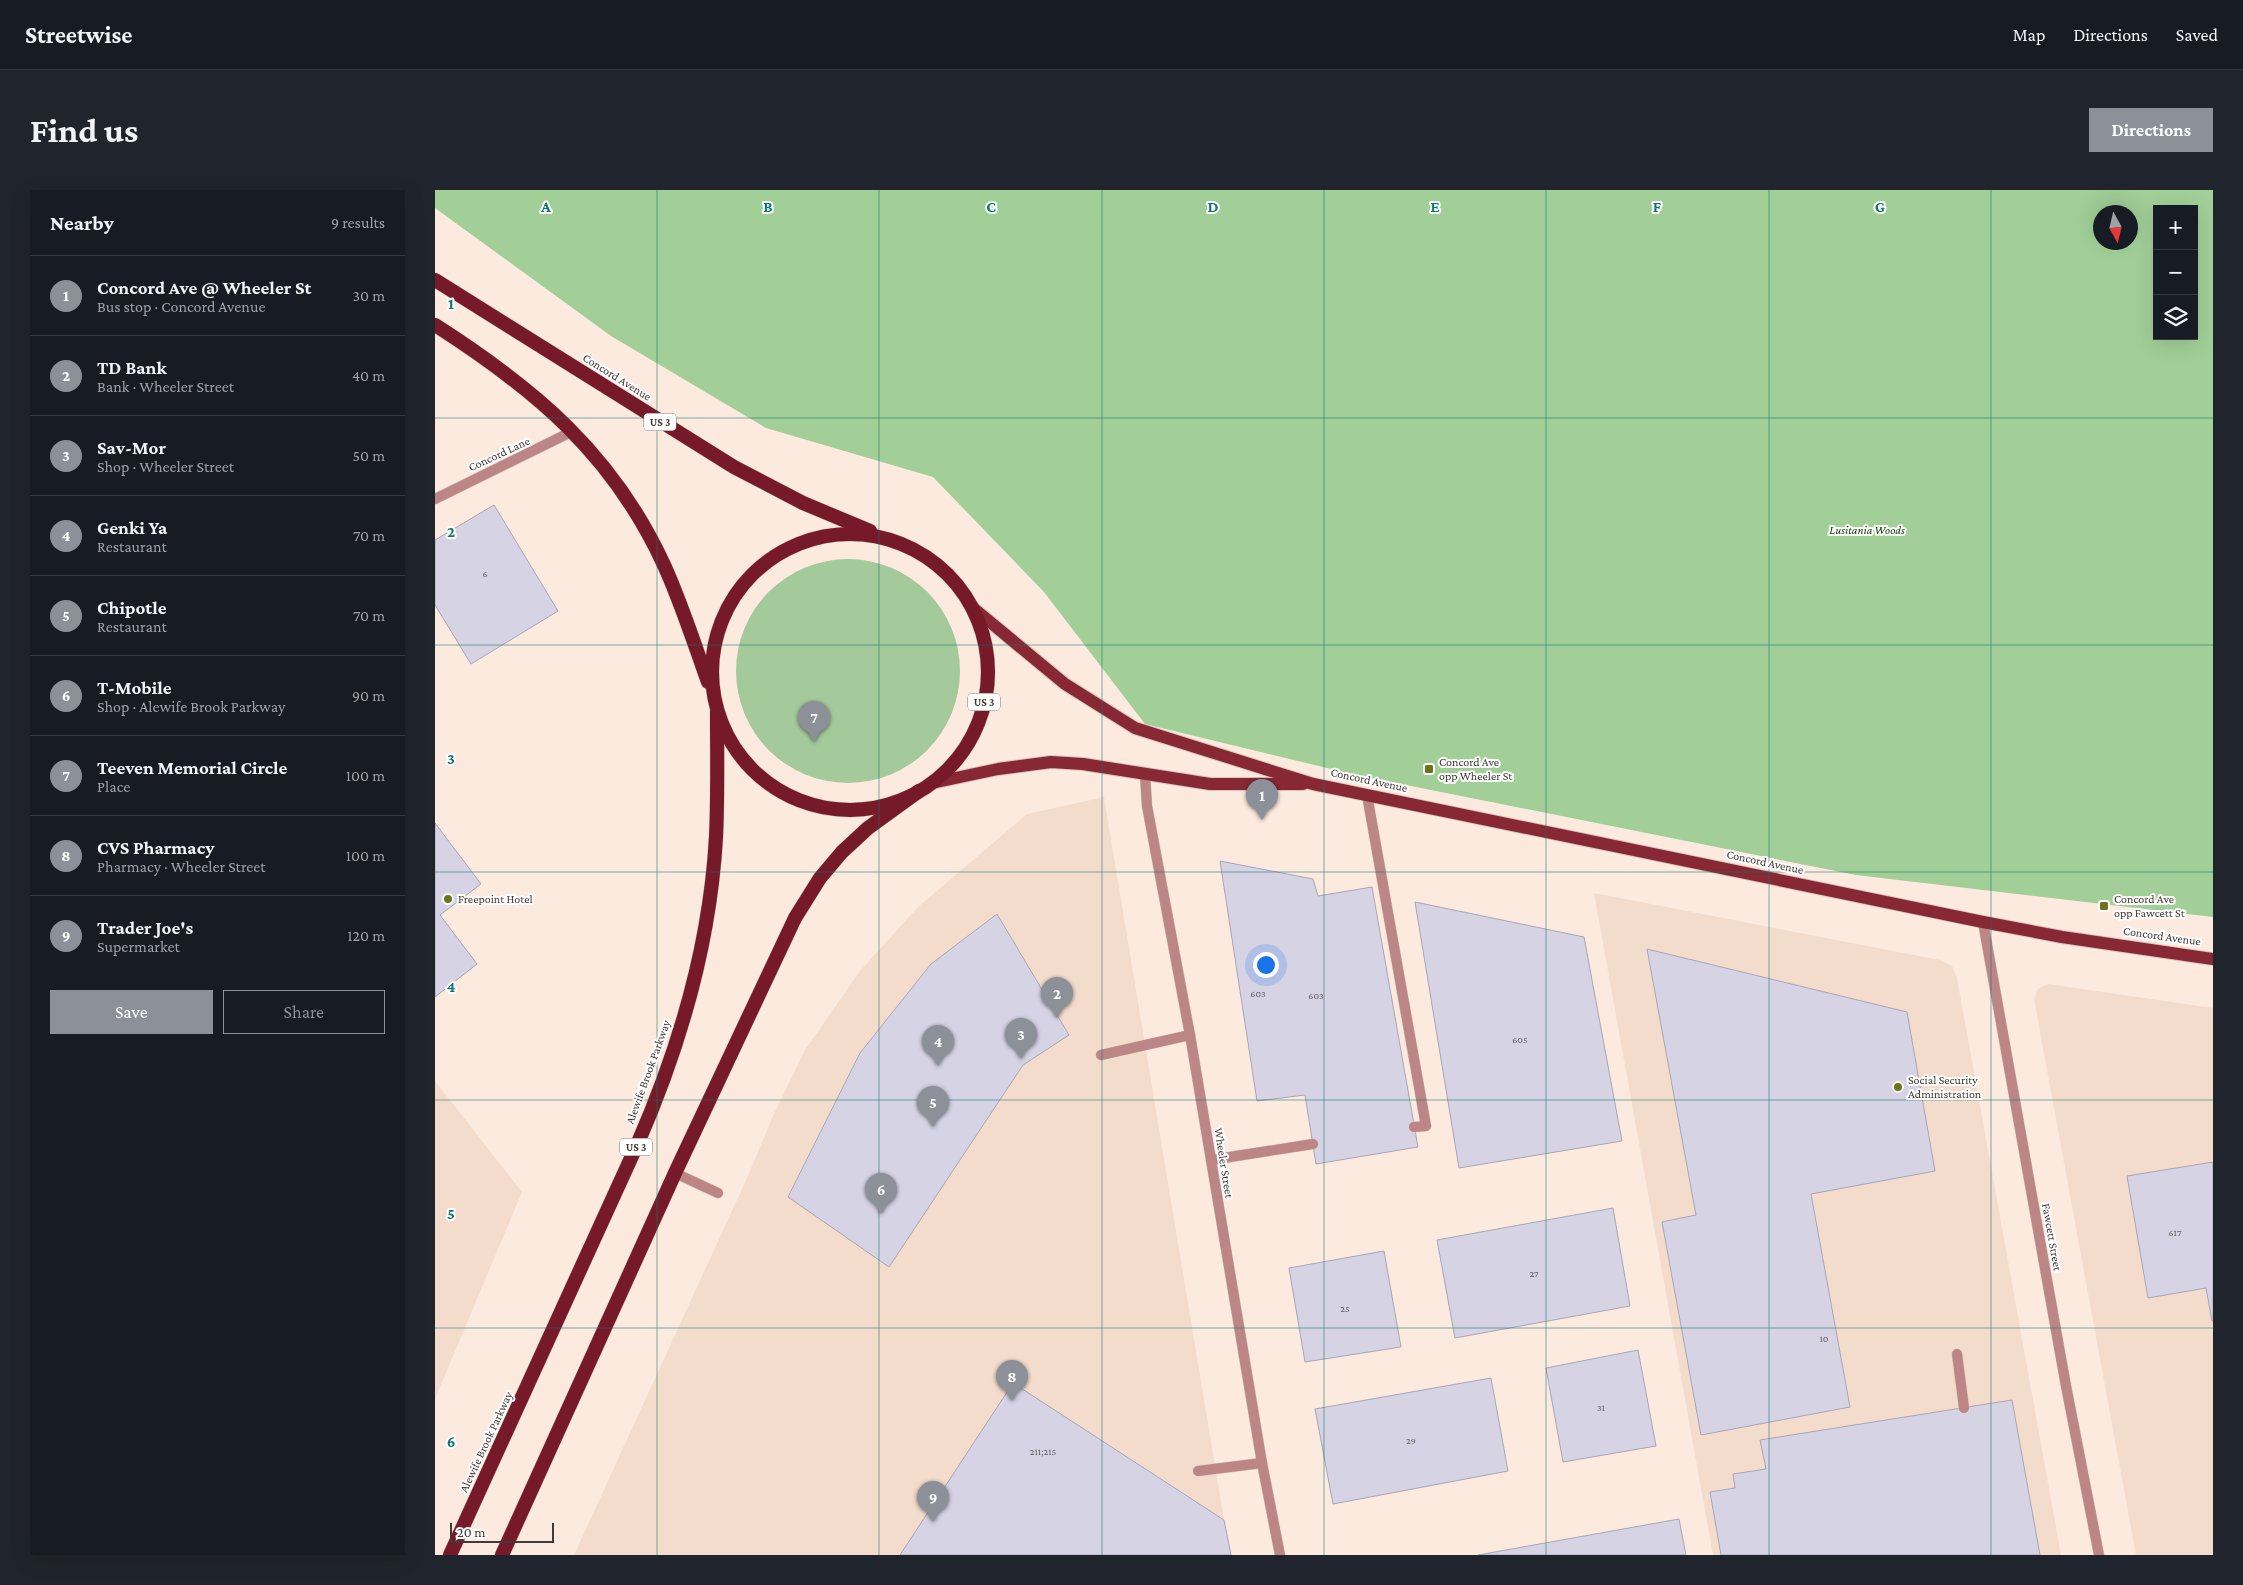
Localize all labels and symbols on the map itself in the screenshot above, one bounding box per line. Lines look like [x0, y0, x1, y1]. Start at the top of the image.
text: A [540, 198, 551, 215]
text: B [763, 198, 773, 215]
text: C [986, 198, 996, 215]
text: D [1207, 198, 1219, 215]
text: E [1430, 198, 1440, 215]
text: F [1653, 198, 1662, 215]
text: G [1875, 198, 1885, 215]
north arrow [2093, 205, 2138, 250]
text: 1 [448, 295, 454, 312]
street label: Concord Avenue [580, 350, 654, 404]
road number: US 3 [644, 413, 676, 430]
street label: Concord Lane [466, 434, 532, 474]
text: 2 [447, 523, 455, 540]
park label: Lusitania Woods [1829, 523, 1905, 537]
house number: 6 [482, 568, 488, 579]
road number: US 3 [968, 694, 1000, 710]
pin: 7 [798, 701, 830, 742]
text: 3 [447, 750, 455, 767]
place label: Concord Ave opp Wheeler St [1439, 755, 1513, 783]
marker: Concord Ave opp Wheeler St [1423, 763, 1435, 775]
street label: Concord Avenue [1329, 765, 1409, 795]
pin: 1 [1246, 779, 1278, 820]
street label: Concord Avenue [1725, 847, 1805, 877]
place label: Freepoint Hotel [458, 892, 533, 906]
place label: Concord Ave opp Fawcett St [2114, 892, 2186, 920]
marker: Freepoint Hotel [442, 893, 454, 905]
marker: Concord Ave opp Fawcett St [2098, 900, 2110, 912]
street label: Concord Avenue [2122, 924, 2202, 948]
your location [1253, 952, 1279, 978]
pin: 2 [1041, 977, 1073, 1018]
text: 4 [447, 978, 456, 995]
house number: 603 [1250, 988, 1266, 999]
house number: 603 [1308, 990, 1324, 1001]
street label: Alewife Brook Parkway [623, 1018, 673, 1126]
pin: 3 [1005, 1018, 1037, 1059]
pin: 4 [922, 1025, 954, 1066]
house number: 605 [1512, 1034, 1528, 1045]
place label: Social Security Administration [1908, 1073, 1982, 1101]
marker: Social Security Administration [1892, 1081, 1904, 1093]
pin: 5 [917, 1086, 949, 1127]
street label: Wheeler Street [1212, 1127, 1237, 1200]
road number: US 3 [620, 1139, 652, 1156]
pin: 6 [865, 1173, 897, 1214]
street label: Fawcett Street [2039, 1202, 2065, 1273]
text: 5 [447, 1205, 455, 1222]
house number: 617 [2168, 1227, 2182, 1238]
house number: 27 [1529, 1268, 1539, 1279]
house number: 25 [1340, 1303, 1350, 1314]
house number: 10 [1820, 1333, 1829, 1344]
pin: 8 [996, 1360, 1028, 1401]
street label: Alewife Brook Parkway [456, 1389, 516, 1495]
house number: 31 [1597, 1402, 1605, 1413]
text: 6 [447, 1433, 455, 1450]
house number: 29 [1406, 1435, 1416, 1446]
house number: 211;215 [1030, 1446, 1057, 1457]
pin: 9 [917, 1481, 949, 1522]
scale bar [450, 1520, 554, 1543]

